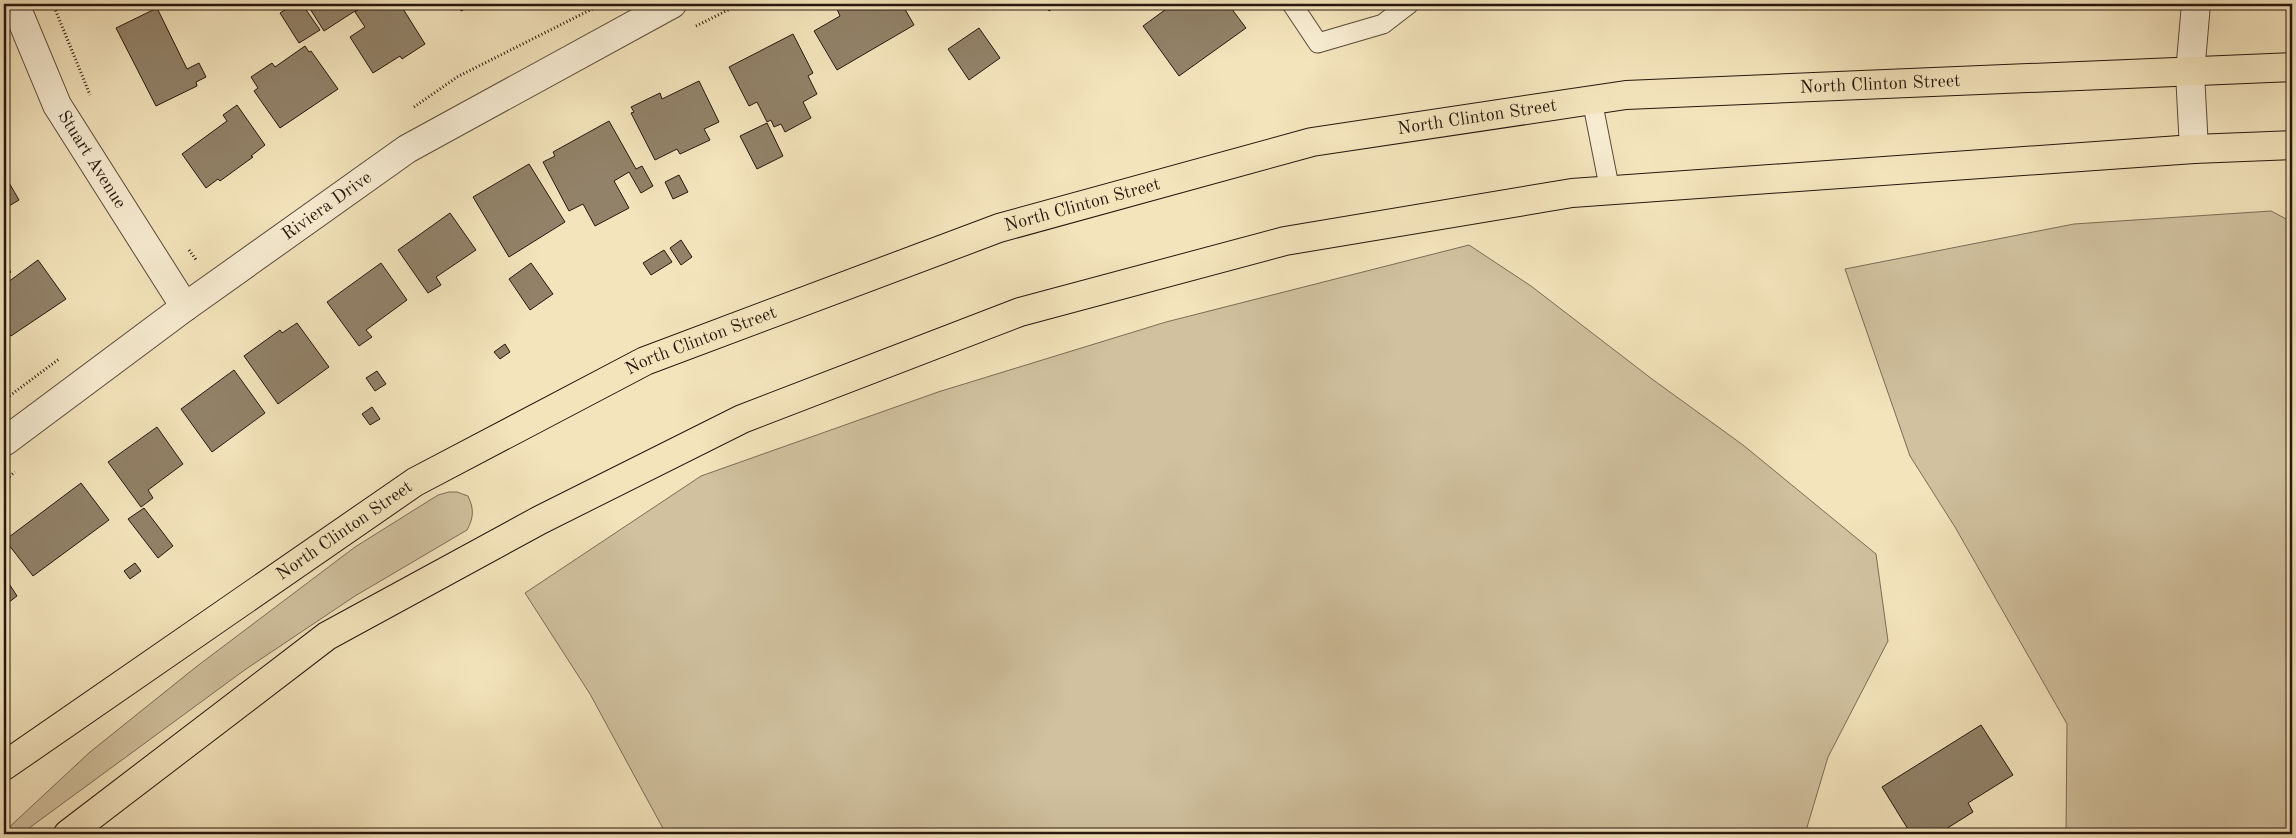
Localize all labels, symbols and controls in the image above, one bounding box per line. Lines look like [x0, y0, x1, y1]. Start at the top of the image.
street label: North Clinton Street [1799, 72, 1961, 97]
street label: North Clinton Street [1396, 97, 1558, 138]
street label: Stuart Avenue [54, 107, 129, 212]
street label: Riviera Drive [279, 168, 375, 244]
street label: North Clinton Street [1002, 175, 1162, 235]
street label: North Clinton Street [622, 303, 779, 379]
street label: North Clinton Street [273, 478, 416, 584]

